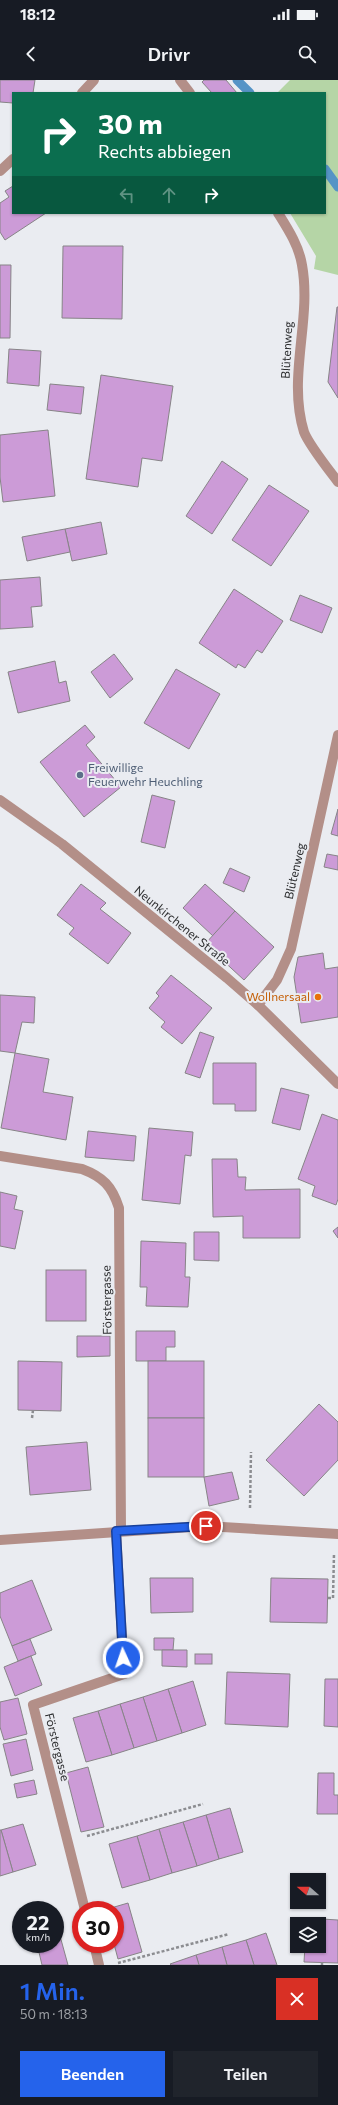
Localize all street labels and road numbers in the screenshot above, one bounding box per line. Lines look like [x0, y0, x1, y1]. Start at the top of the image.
street label: Blütenweg [278, 320, 295, 379]
street label: Blütenweg [281, 841, 307, 900]
street label: Neunkirchener Straße [132, 882, 233, 968]
street label: Förstergasse [98, 1265, 114, 1335]
street label: Förstergasse [43, 1711, 73, 1782]

